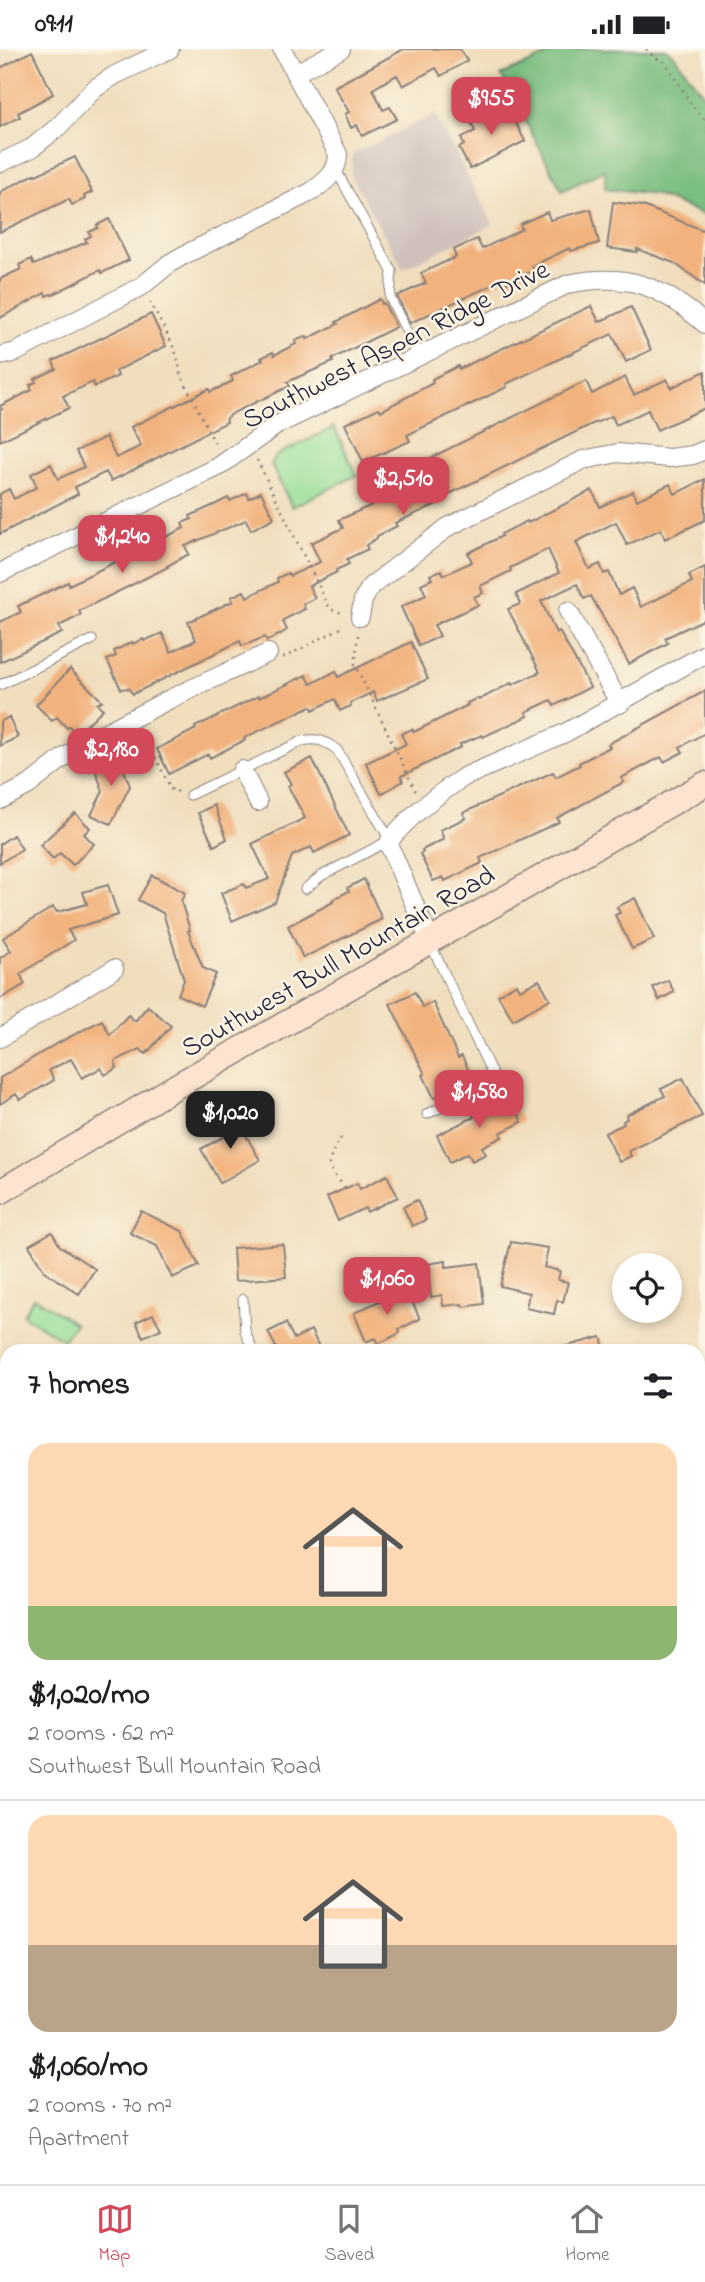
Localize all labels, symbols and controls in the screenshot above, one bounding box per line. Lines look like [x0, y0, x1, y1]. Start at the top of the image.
text: 09:11 [35, 6, 73, 44]
pin: $955 [450, 77, 532, 137]
text: $955 [467, 83, 515, 116]
street label: Southwest Aspen Ridge Drive [236, 251, 558, 441]
pin: $2,510 [346, 457, 460, 517]
text: $2,510 [373, 463, 433, 496]
pin: $1,240 [65, 515, 179, 575]
text: $1,240 [94, 521, 150, 554]
pin: $2,180 [54, 729, 168, 788]
text: $2,180 [83, 734, 139, 767]
street label: Southwest Bull Mountain Road [174, 856, 504, 1070]
pin: $1,580 [422, 1070, 536, 1130]
text: $1,580 [451, 1076, 507, 1109]
pin: $1,020 [173, 1091, 287, 1151]
text: $1,020 [202, 1097, 258, 1130]
map controls [612, 1253, 682, 1323]
button: locate [612, 1253, 682, 1323]
pin: $1,060 [330, 1257, 444, 1317]
text: $1,060 [359, 1263, 415, 1296]
text: 7 homes [28, 1364, 130, 1408]
icon: filters [639, 1367, 677, 1405]
icon: home [290, 1489, 416, 1615]
text: $1,020/mo [28, 1674, 150, 1718]
text: 2 rooms · 62 m² [28, 1718, 174, 1751]
text: Southwest Bull Mountain Road [28, 1751, 321, 1784]
icon: home [290, 1861, 416, 1987]
text: $1,060/mo [28, 2046, 148, 2090]
text: 2 rooms · 70 m² [28, 2090, 172, 2123]
text: Apartment [28, 2123, 129, 2156]
tab: Map [96, 2200, 134, 2269]
tab: Saved [325, 2200, 374, 2269]
tab: Home [565, 2200, 609, 2269]

